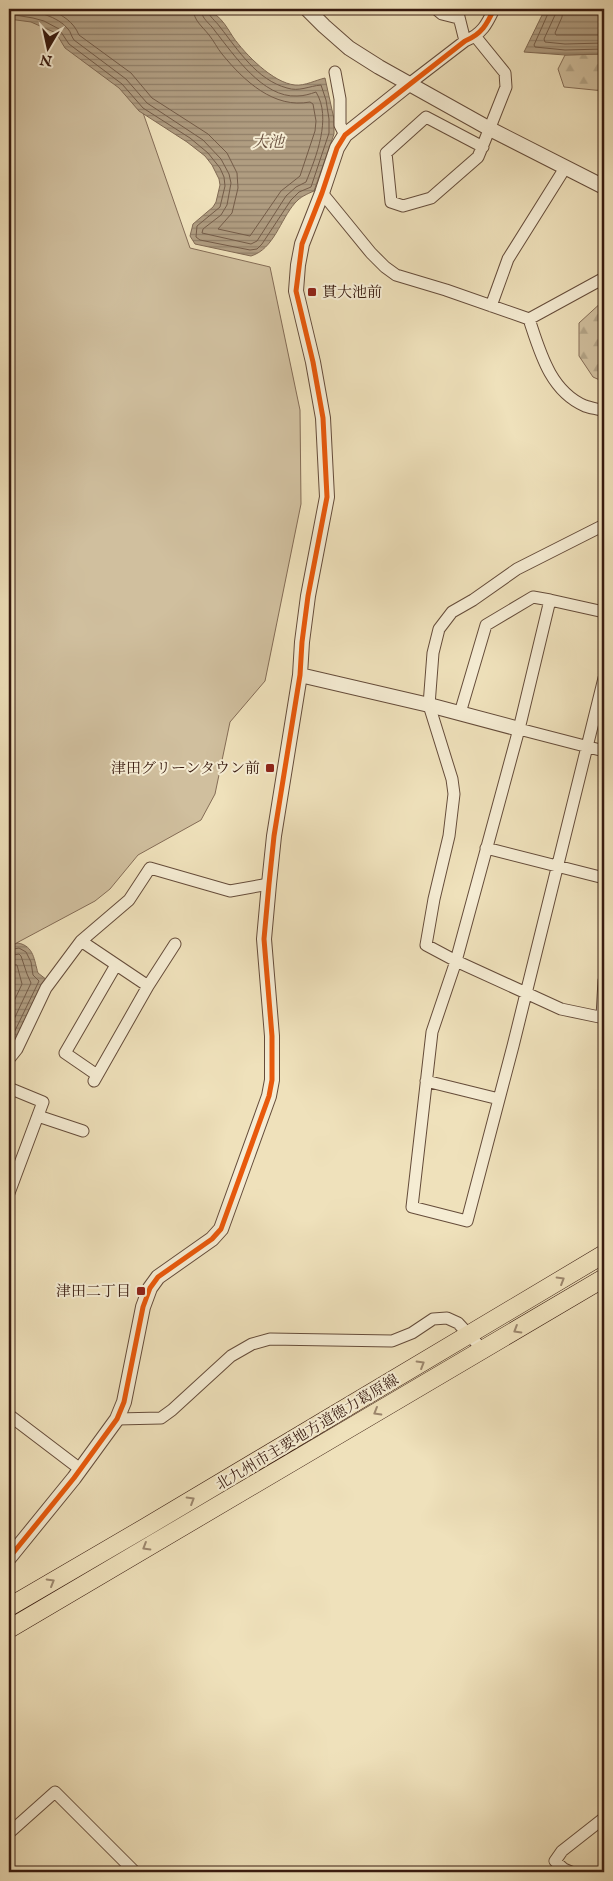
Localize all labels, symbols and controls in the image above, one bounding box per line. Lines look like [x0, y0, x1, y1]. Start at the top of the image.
north arrow [22, 22, 72, 72]
text: N [39, 50, 55, 70]
water label: 大池 [252, 133, 286, 153]
place label: 貫大池前 [322, 283, 382, 302]
marker: 貫大池前 [306, 286, 318, 298]
place label: 津田グリーンタウン前 [111, 759, 260, 778]
marker: 津田グリーンタウン前 [264, 762, 276, 774]
one-way arrow [555, 1277, 564, 1287]
place label: 津田二丁目 [56, 1282, 131, 1301]
marker: 津田二丁目 [135, 1285, 147, 1297]
one-way arrow [514, 1323, 523, 1333]
one-way arrow [416, 1360, 425, 1370]
street label: 北九州市主要地方道徳力葛原線 [212, 1370, 402, 1495]
one-way arrow [374, 1406, 383, 1416]
one-way arrow [186, 1497, 195, 1507]
one-way arrow [143, 1541, 152, 1551]
one-way arrow [45, 1579, 54, 1589]

